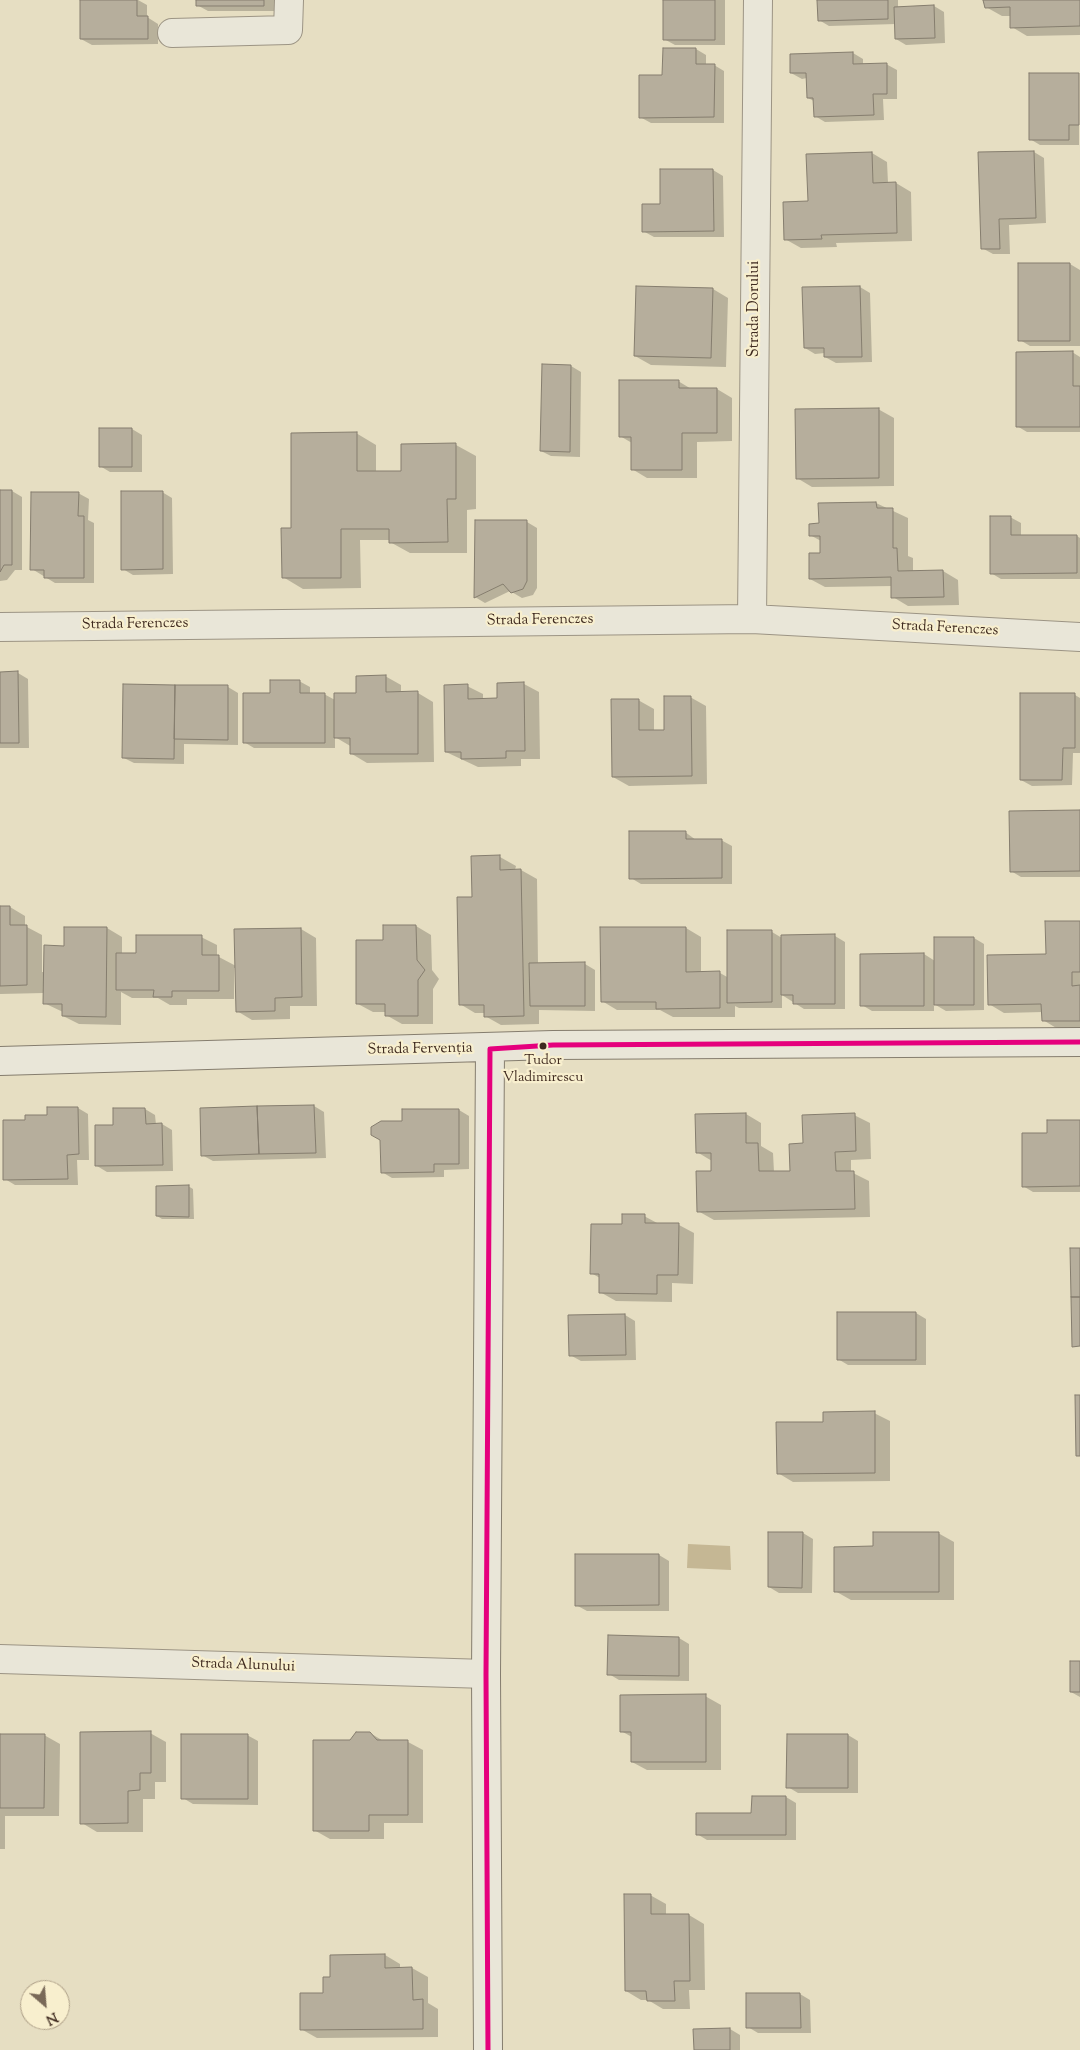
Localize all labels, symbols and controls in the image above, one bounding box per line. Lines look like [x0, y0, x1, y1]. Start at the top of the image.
street label: Strada Dorului [746, 261, 764, 357]
street label: Strada Ferenczes [486, 611, 594, 631]
street label: Strada Ferenczes [81, 615, 189, 635]
street label: Strada Ferenczes [891, 617, 999, 641]
street label: Strada Fervenția [367, 1040, 473, 1060]
marker: Tudor Vladimirescu [538, 1041, 548, 1051]
place label: Tudor Vladimirescu [503, 1054, 583, 1086]
street label: Strada Alunului [191, 1655, 295, 1677]
north arrow [20, 1980, 70, 2030]
text: N [42, 2006, 61, 2029]

